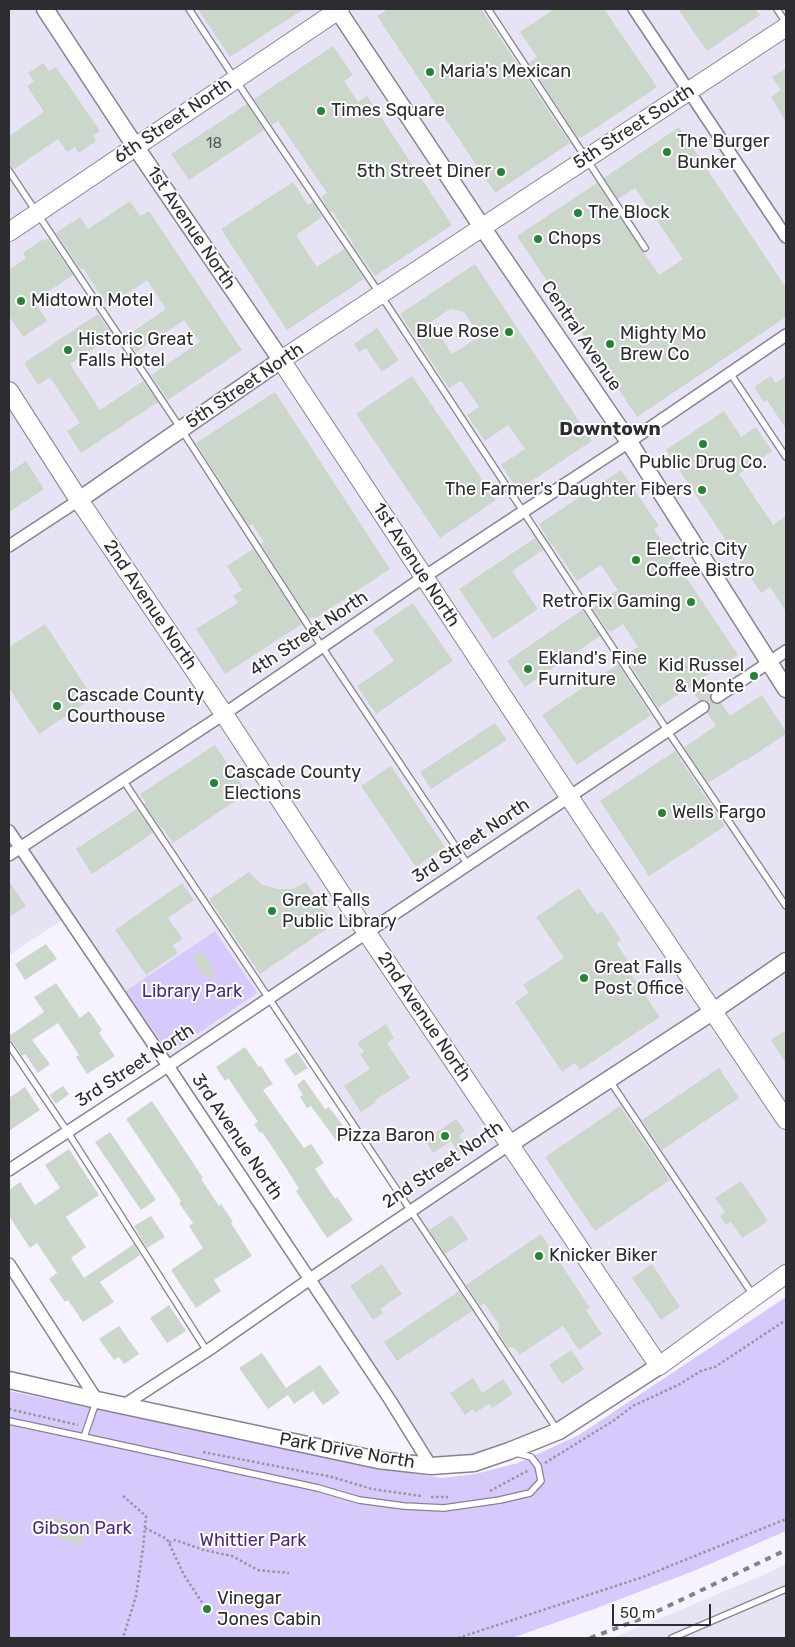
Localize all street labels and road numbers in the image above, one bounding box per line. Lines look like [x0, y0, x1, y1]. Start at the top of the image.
street label: 6th Street North [110, 74, 236, 168]
street label: 5th Street South [569, 80, 699, 174]
street label: 1st Avenue North [142, 162, 240, 294]
street label: Central Avenue [536, 277, 626, 395]
street label: 5th Street North [182, 339, 308, 433]
street label: 1st Avenue North [368, 499, 464, 631]
street label: 2nd Avenue North [99, 536, 201, 674]
street label: 4th Street North [246, 587, 372, 681]
street label: 3rd Street North [408, 794, 534, 888]
street label: 2nd Avenue North [373, 948, 475, 1086]
street label: 3rd Street North [72, 1020, 198, 1112]
street label: 3rd Avenue North [187, 1070, 287, 1204]
street label: 2nd Street North [379, 1117, 507, 1213]
street label: Park Drive North [278, 1428, 416, 1474]

